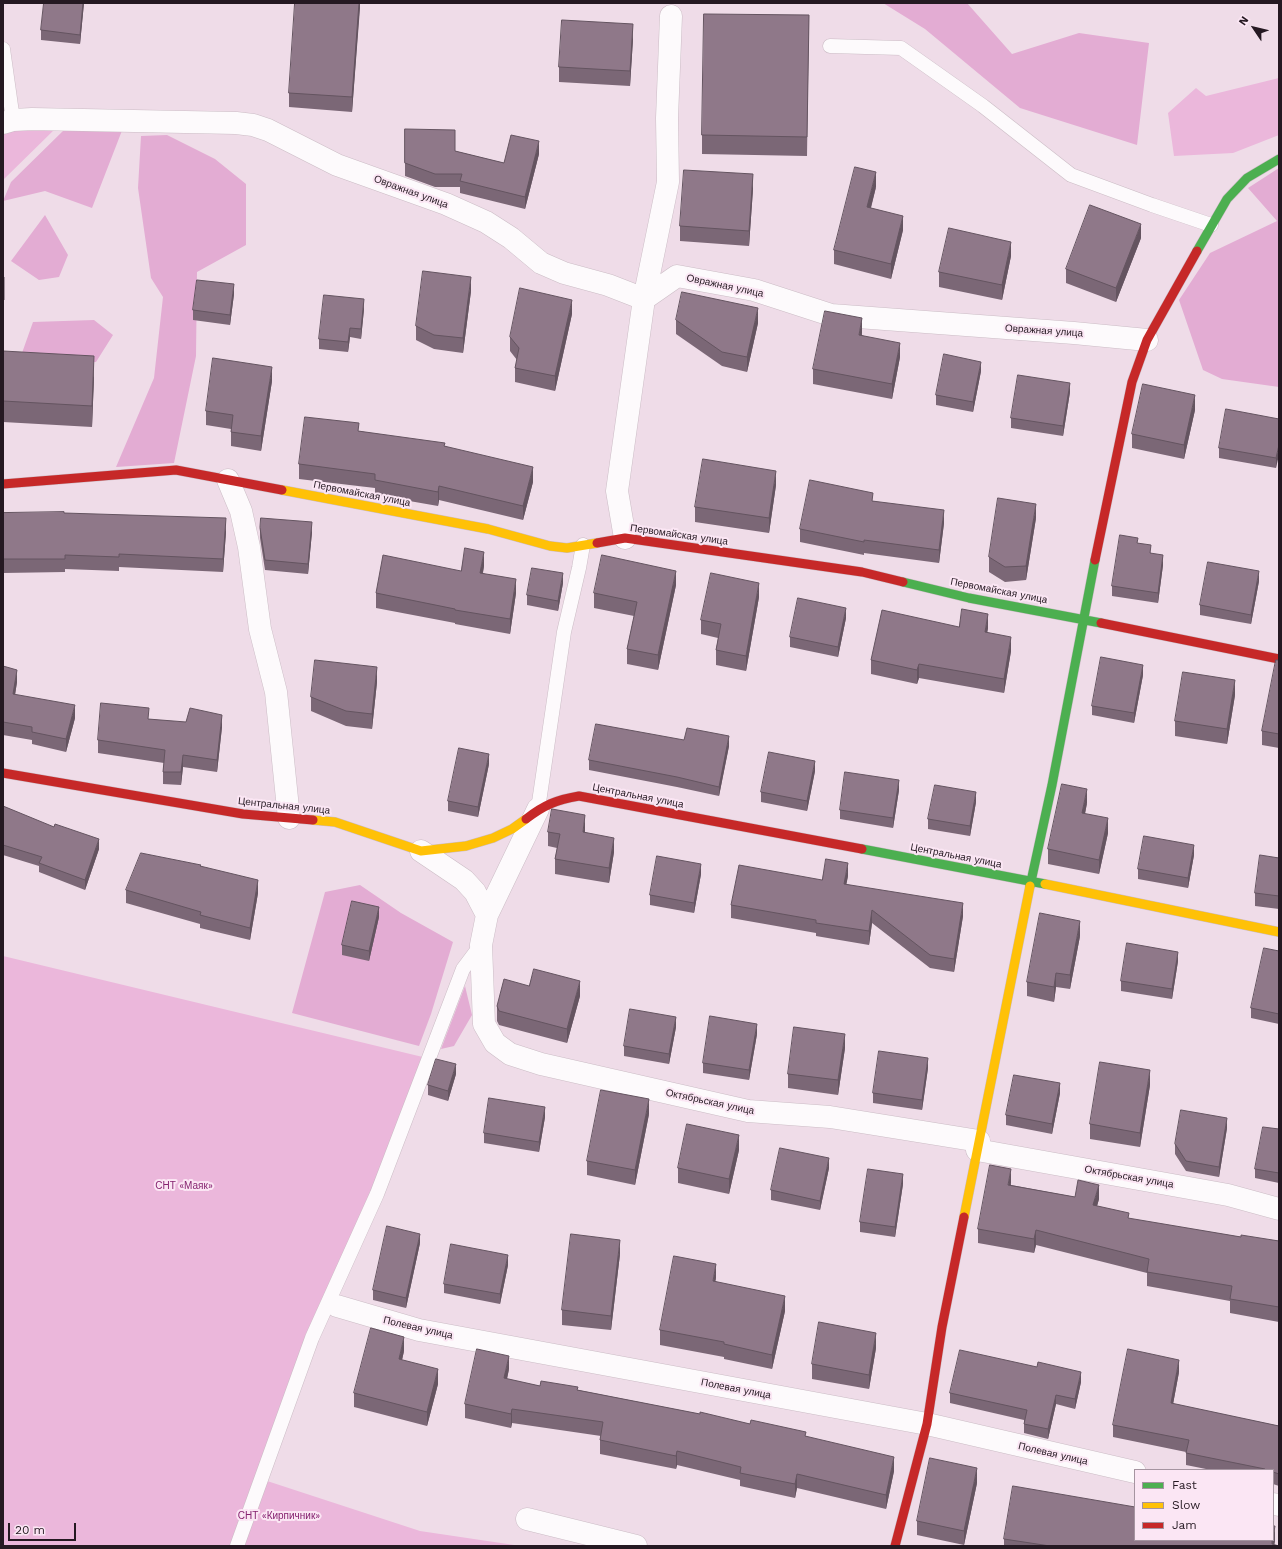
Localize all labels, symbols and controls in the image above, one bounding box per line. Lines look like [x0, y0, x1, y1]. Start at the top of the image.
north arrow [1234, 8, 1274, 48]
text: N [1236, 14, 1251, 28]
street label: Овражная улица [372, 173, 450, 211]
street label: Овражная улица [685, 272, 765, 300]
street label: Овражная улица [1005, 322, 1083, 340]
street label: Первомайская улица [312, 479, 412, 509]
street label: Первомайская улица [629, 522, 729, 548]
street label: Первомайская улица [949, 576, 1049, 606]
street label: Центральная улица [591, 781, 685, 811]
street label: Центральная улица [237, 795, 331, 817]
street label: Центральная улица [909, 841, 1003, 871]
street label: Октябрьская улица [665, 1087, 755, 1117]
street label: Октябрьская улица [1084, 1163, 1174, 1191]
park label: СНТ «Маяк» [155, 1180, 213, 1192]
street label: Полевая улица [382, 1314, 454, 1342]
street label: Полевая улица [700, 1376, 772, 1402]
street label: Полевая улица [1017, 1440, 1089, 1468]
legend [1134, 1469, 1274, 1541]
text: Fast [1172, 1478, 1197, 1492]
text: Slow [1172, 1498, 1200, 1512]
park label: СНТ «Кирпичник» [238, 1510, 320, 1522]
scale bar [10, 1515, 78, 1541]
text: Jam [1172, 1518, 1197, 1532]
text: 20 m [15, 1523, 45, 1537]

